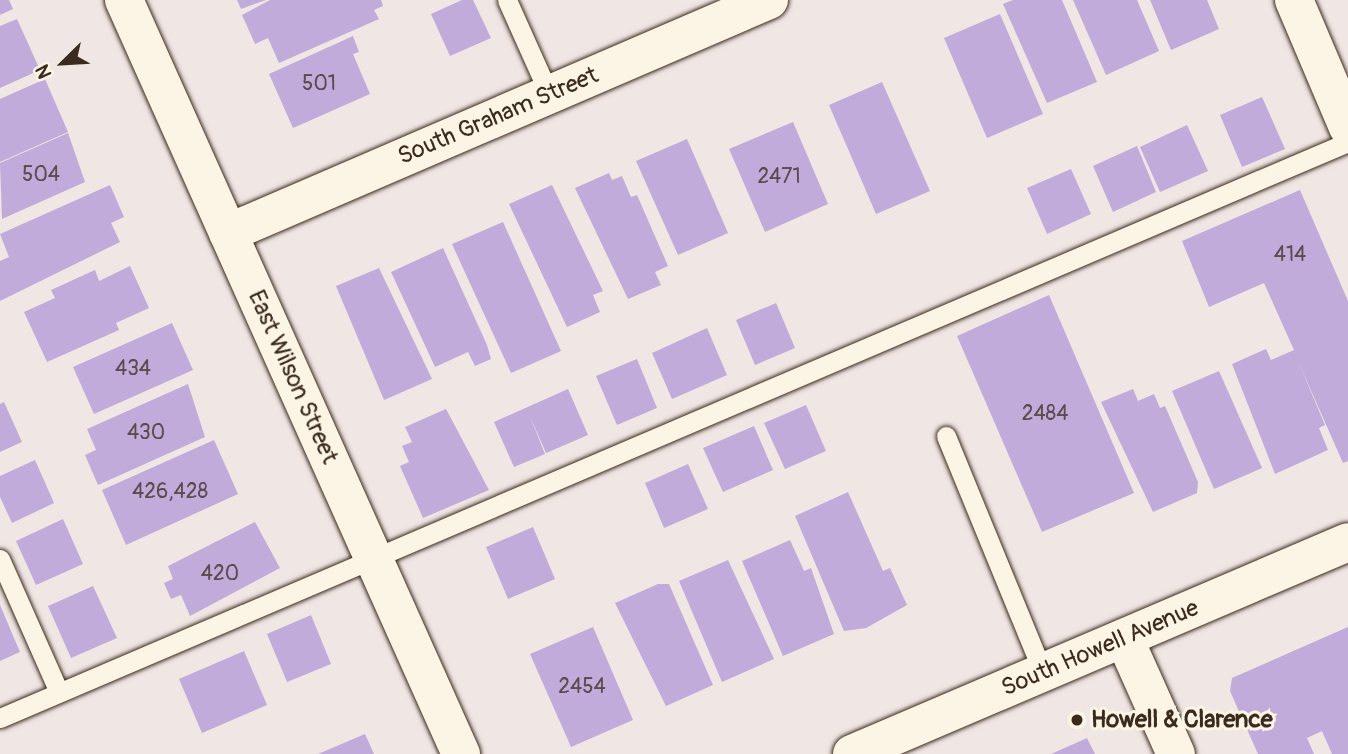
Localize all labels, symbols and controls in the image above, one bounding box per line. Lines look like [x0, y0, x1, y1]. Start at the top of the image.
north arrow [28, 28, 98, 98]
text: N [30, 61, 57, 82]
street label: South Graham Street [394, 61, 602, 171]
house number: 501 [302, 71, 336, 97]
house number: 504 [22, 162, 60, 188]
house number: 2471 [757, 164, 801, 190]
house number: 414 [1274, 242, 1306, 268]
street label: East Wilson Street [242, 286, 344, 468]
house number: 434 [115, 356, 151, 382]
house number: 2484 [1022, 401, 1068, 427]
house number: 430 [127, 420, 165, 446]
house number: 426,428 [132, 479, 208, 505]
house number: 420 [201, 561, 239, 587]
street label: South Howell Avenue [997, 593, 1203, 703]
house number: 2454 [558, 674, 606, 700]
place label: Howell & Clarence [1091, 706, 1272, 734]
marker: Howell & Clarence [1069, 712, 1085, 728]

